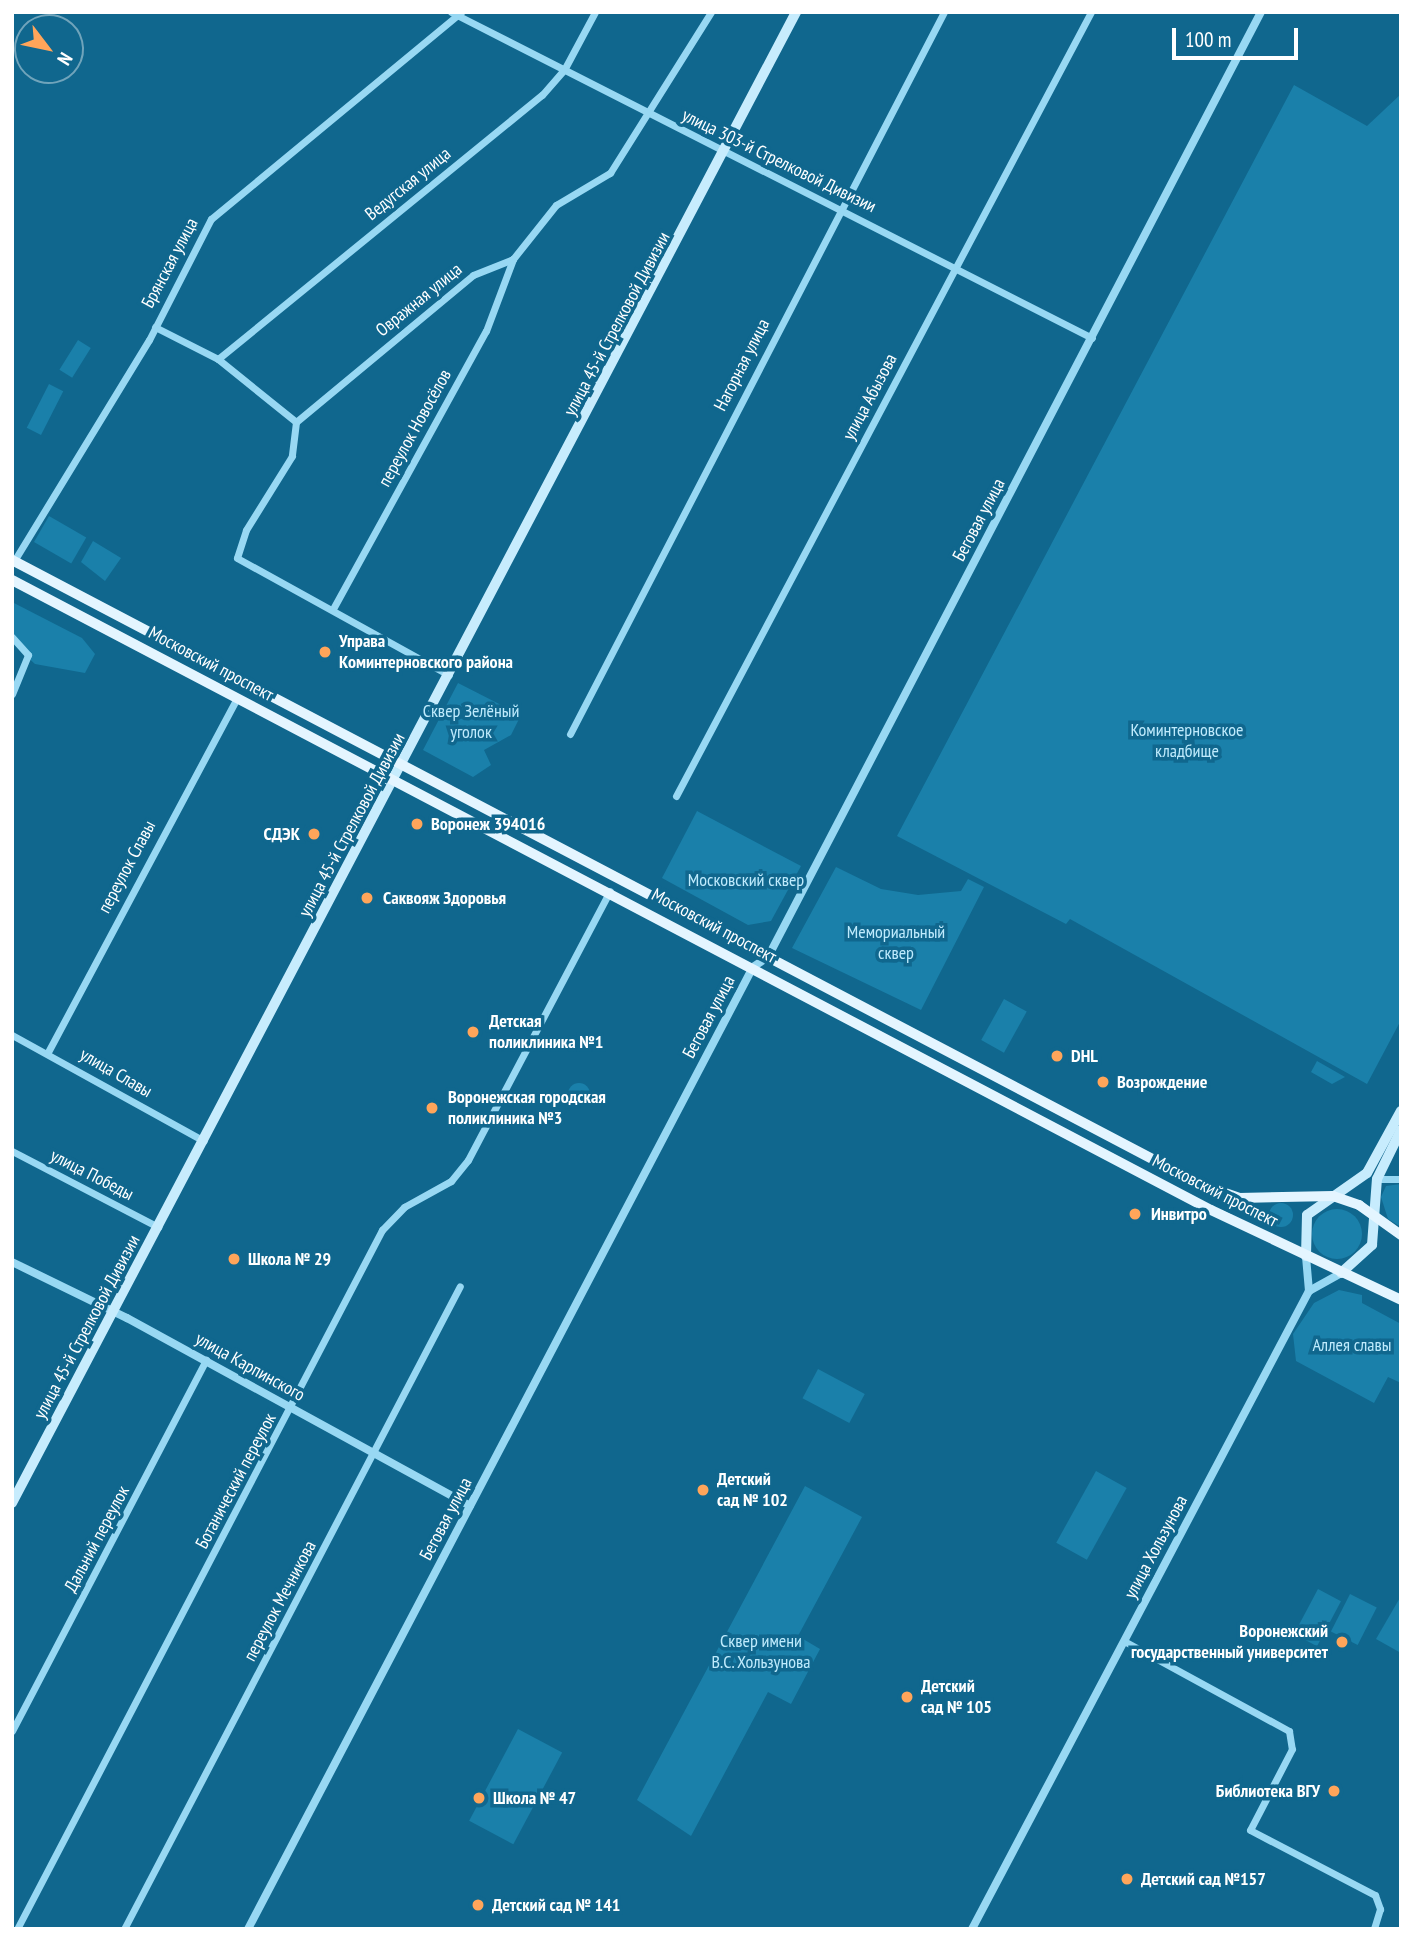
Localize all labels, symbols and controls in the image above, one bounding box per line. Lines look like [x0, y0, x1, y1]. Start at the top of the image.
north arrow [14, 14, 84, 84]
scale bar [1175, 14, 1301, 58]
text: 100 m [1185, 26, 1231, 53]
text: N [52, 48, 78, 70]
street label: улица 303-й Стрелковой Дивизии [678, 104, 880, 218]
street label: Ведугская улица [361, 143, 455, 225]
street label: Брянская улица [137, 214, 203, 312]
street label: улица 45-й Стрелковой Дивизии [559, 228, 675, 420]
street label: Овражная улица [372, 259, 466, 341]
street label: Нагорная улица [710, 315, 774, 415]
street label: улица Абызова [838, 350, 902, 444]
street label: переулок Новосёлов [374, 366, 456, 490]
street label: Беговая улица [948, 475, 1010, 565]
street label: Московский проспект [145, 622, 277, 706]
place label: Управа Коминтерновского района [339, 631, 513, 674]
marker: Управа Коминтерновского района [317, 644, 333, 660]
park label: Сквер Зелёный уголок [423, 701, 519, 744]
park label: Коминтерновское кладбище [1131, 720, 1243, 762]
street label: улица 45-й Стрелковой Дивизии [294, 729, 410, 921]
place label: Воронеж 394016 [431, 813, 545, 835]
marker: Воронеж 394016 [409, 816, 425, 832]
street label: переулок Славы [94, 817, 160, 917]
place label: СДЭК [264, 823, 300, 845]
marker: СДЭК [306, 826, 322, 842]
park label: Московский сквер [688, 869, 804, 891]
street label: Московский проспект [648, 884, 780, 968]
place label: Саквояж Здоровья [383, 887, 506, 909]
marker: Саквояж Здоровья [357, 888, 377, 908]
park label: Мемориальный сквер [847, 922, 945, 964]
street label: Беговая улица [678, 972, 740, 1062]
place label: Детская поликлиника №1 [489, 1011, 603, 1054]
marker: Детская поликлиника №1 [463, 1022, 483, 1042]
street label: улица Славы [76, 1044, 156, 1102]
place label: DHL [1071, 1045, 1098, 1067]
marker: DHL [1049, 1048, 1065, 1064]
place label: Возрождение [1117, 1071, 1207, 1093]
marker: Возрождение [1095, 1074, 1111, 1090]
place label: Воронежская городская поликлиника №3 [448, 1087, 606, 1130]
marker: Воронежская городская поликлиника №3 [422, 1098, 442, 1118]
street label: улица Победы [47, 1145, 137, 1205]
street label: Московский проспект [1149, 1150, 1281, 1232]
place label: Инвитро [1151, 1203, 1207, 1225]
marker: Инвитро [1125, 1204, 1145, 1224]
street label: улица 45-й Стрелковой Дивизии [29, 1231, 145, 1423]
place label: Школа № 29 [248, 1248, 331, 1270]
marker: Школа № 29 [226, 1251, 242, 1267]
street label: улица Карпинского [191, 1328, 309, 1406]
park label: Аллея славы [1312, 1334, 1392, 1356]
street label: Ботанический переулок [191, 1410, 281, 1552]
place label: Детский сад № 102 [717, 1469, 788, 1512]
street label: Беговая улица [415, 1474, 477, 1564]
street label: Дальний переулок [60, 1482, 134, 1596]
marker: Детский сад № 102 [695, 1482, 711, 1498]
street label: улица Хользунова [1120, 1492, 1192, 1602]
street label: переулок Мечникова [239, 1537, 321, 1665]
place label: Воронежский государственный университет [1131, 1621, 1328, 1664]
park label: Сквер имени В.С. Хользунова [711, 1631, 811, 1674]
marker: Воронежский государственный университет [1334, 1634, 1350, 1650]
place label: Детский сад № 105 [921, 1676, 992, 1718]
marker: Детский сад № 105 [899, 1689, 915, 1705]
place label: Библиотека ВГУ [1216, 1780, 1320, 1802]
marker: Библиотека ВГУ [1326, 1783, 1342, 1799]
place label: Школа № 47 [493, 1787, 576, 1809]
marker: Школа № 47 [471, 1790, 487, 1806]
place label: Детский сад №157 [1141, 1868, 1266, 1890]
marker: Детский сад №157 [1119, 1871, 1135, 1887]
place label: Детский сад № 141 [492, 1894, 620, 1916]
marker: Детский сад № 141 [470, 1897, 486, 1913]

